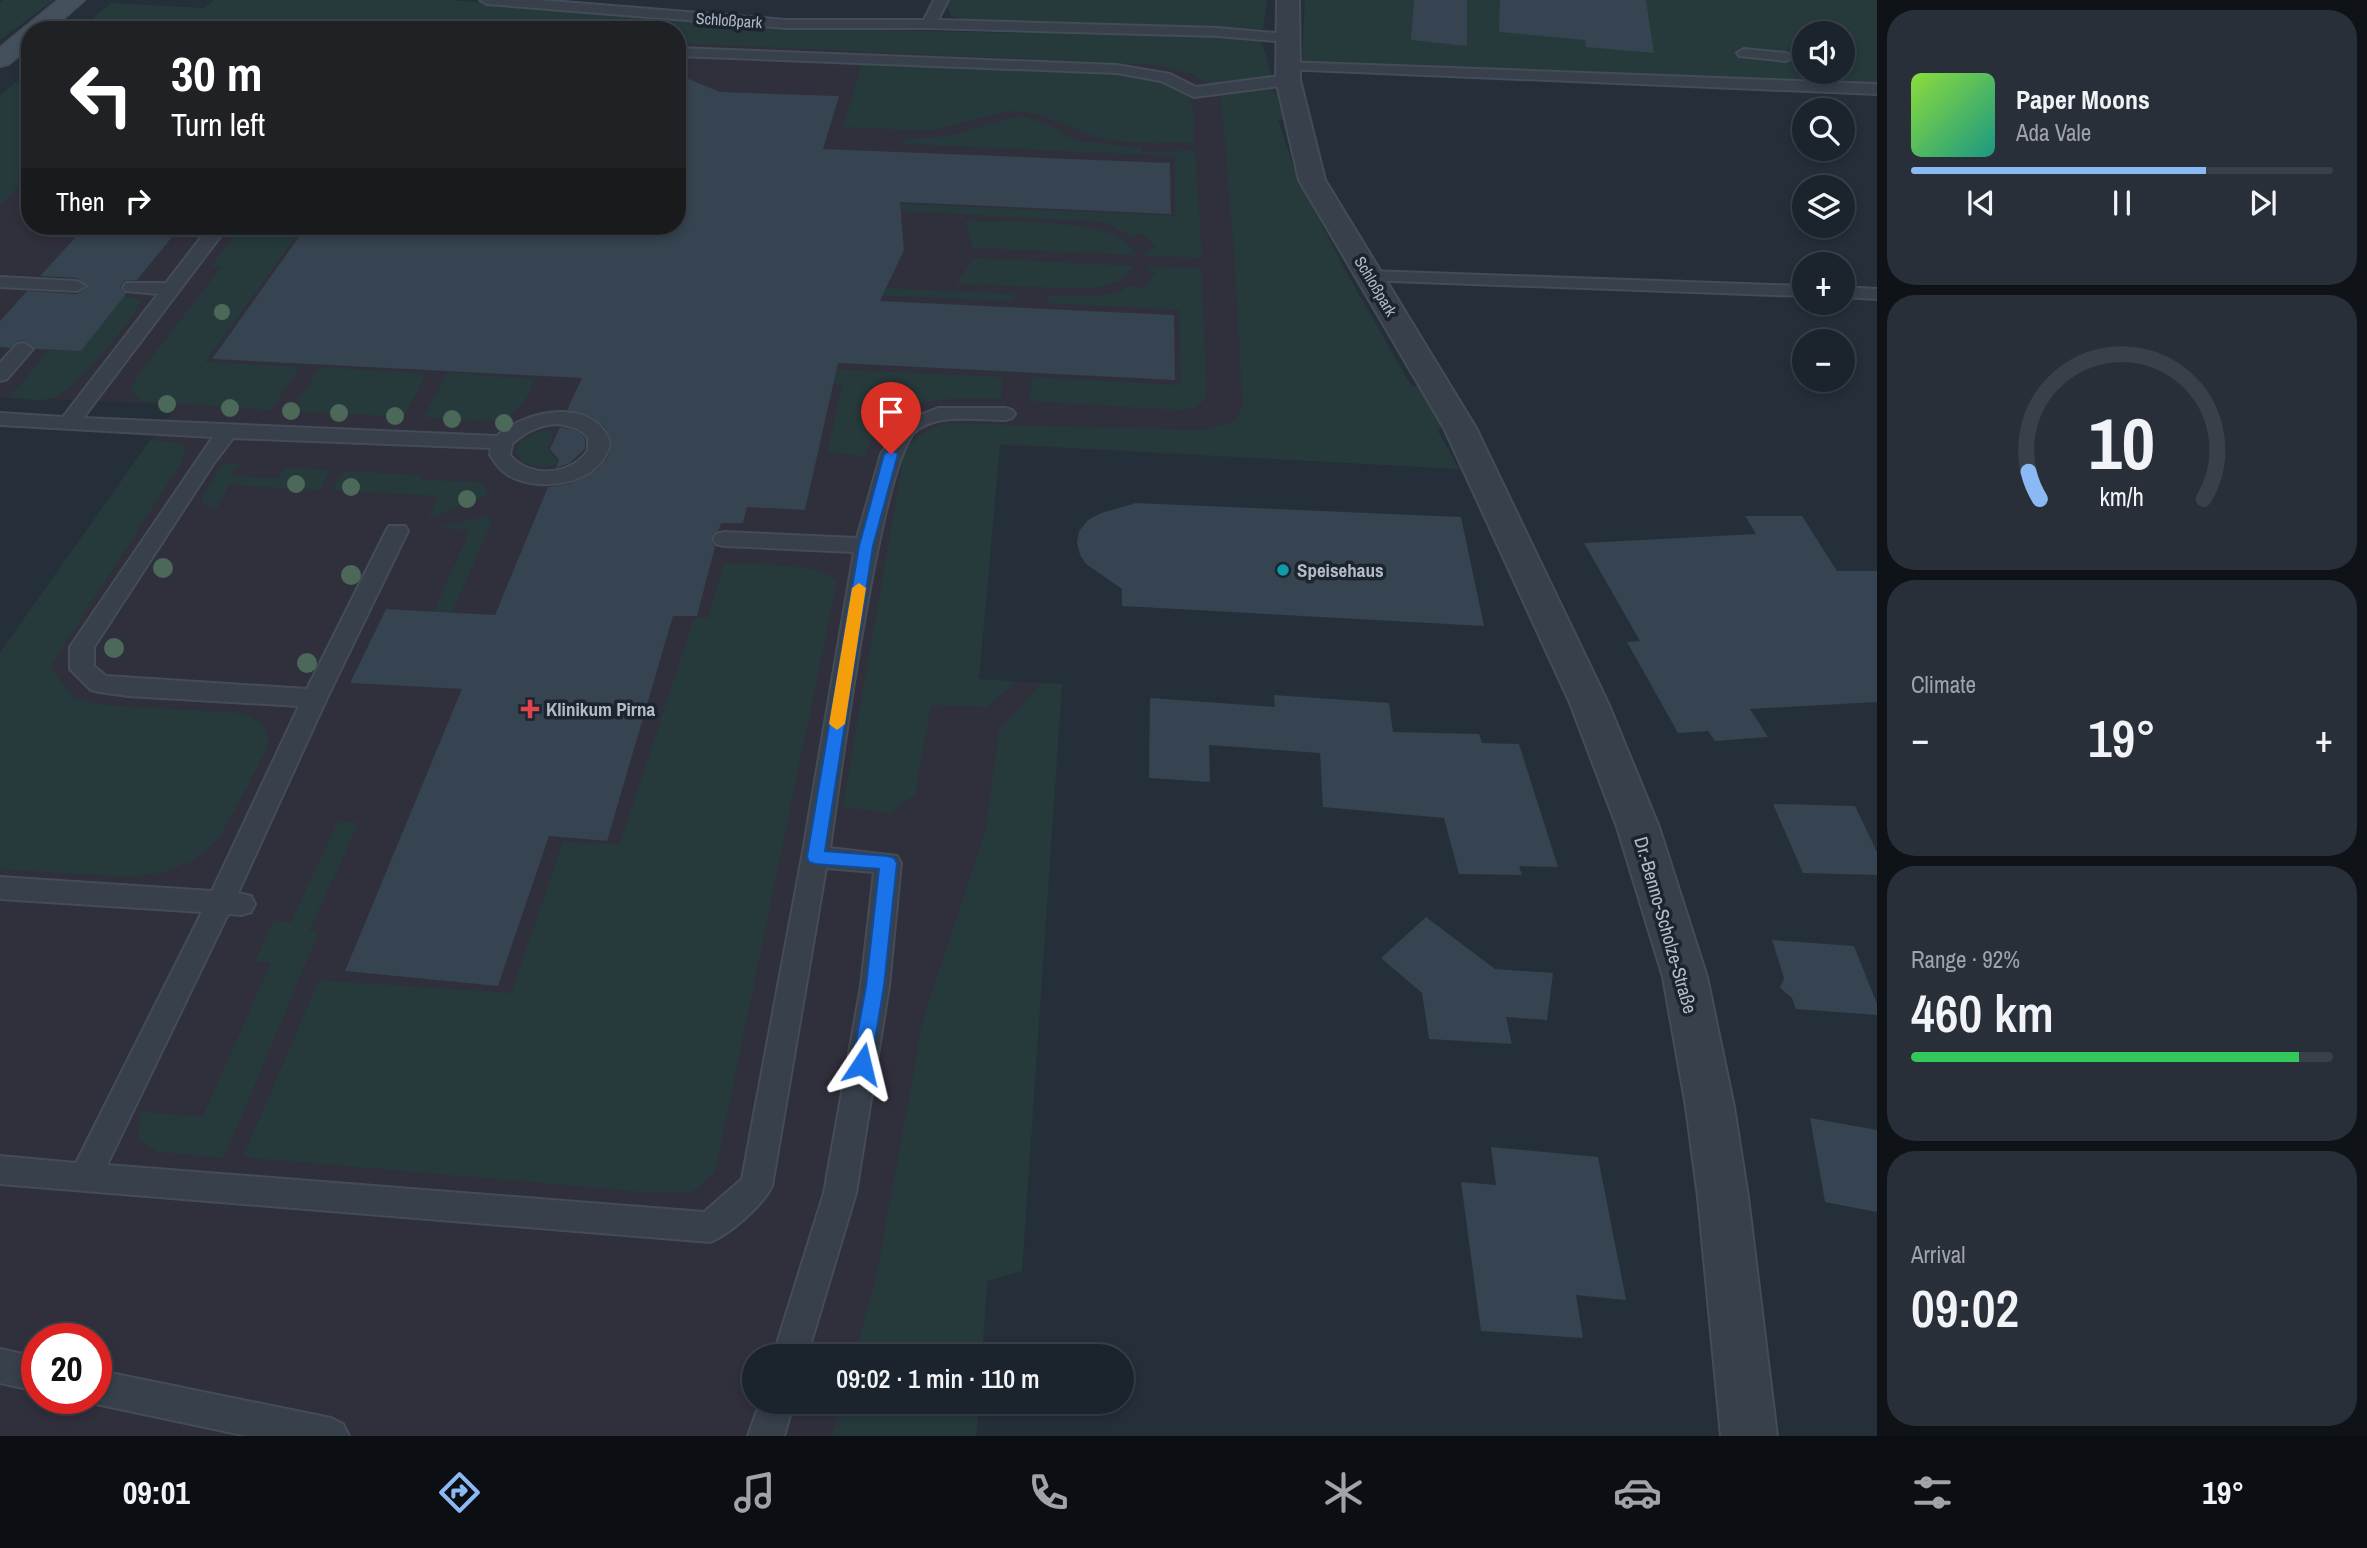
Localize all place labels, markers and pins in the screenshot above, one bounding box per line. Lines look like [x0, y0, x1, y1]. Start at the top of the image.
pin [861, 382, 921, 454]
place label: Speisehaus [1297, 557, 1384, 583]
marker: Speisehaus [1275, 562, 1291, 578]
place label: Klinikum Pirna [546, 696, 655, 722]
marker: Klinikum Pirna [520, 699, 540, 719]

